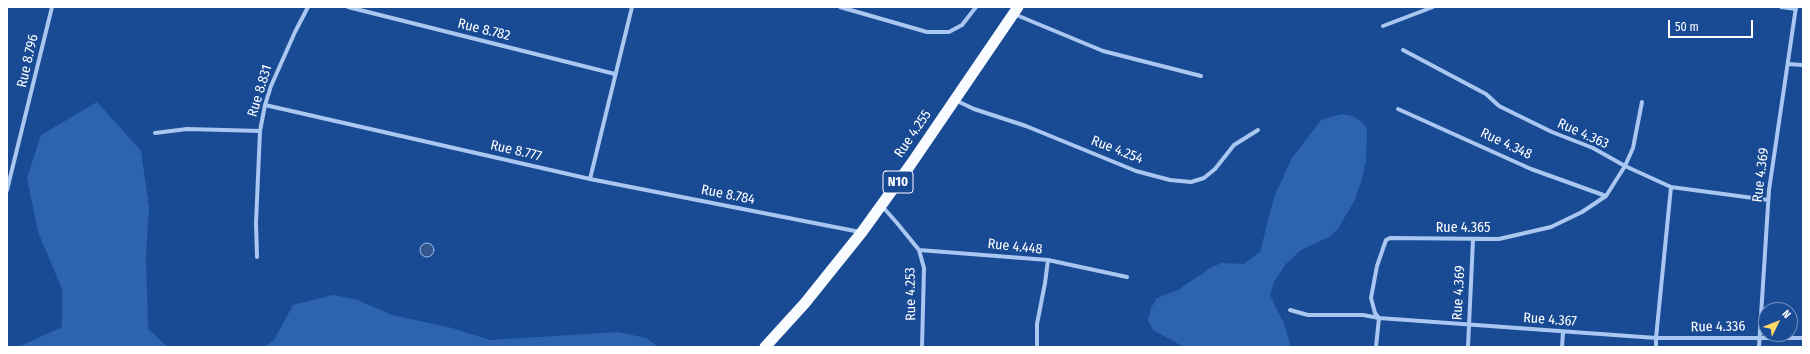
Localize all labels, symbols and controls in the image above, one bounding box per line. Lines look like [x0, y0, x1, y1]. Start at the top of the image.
scale bar [1670, 12, 1755, 38]
street label: Rue 8.782 [456, 15, 512, 45]
text: 50 m [1675, 20, 1699, 34]
street label: Rue 8.796 [14, 33, 42, 89]
street label: Rue 8.831 [244, 63, 276, 119]
street label: Rue 4.255 [891, 107, 935, 161]
street label: Rue 4.363 [1555, 115, 1611, 153]
street label: Rue 4.348 [1478, 125, 1534, 163]
street label: Rue 4.254 [1089, 132, 1145, 168]
street label: Rue 8.777 [489, 137, 543, 165]
street label: Rue 4.369 [1749, 147, 1773, 203]
road number: N10 [883, 171, 913, 193]
street label: Rue 8.784 [700, 182, 756, 208]
street label: Rue 4.365 [1436, 220, 1490, 236]
street label: Rue 4.448 [987, 236, 1043, 258]
street label: Rue 4.369 [1449, 265, 1469, 321]
street label: Rue 4.253 [902, 267, 920, 321]
north arrow [1758, 302, 1798, 342]
text: N [1779, 307, 1793, 321]
street label: Rue 4.367 [1523, 310, 1577, 330]
street label: Rue 4.336 [1691, 318, 1745, 336]

